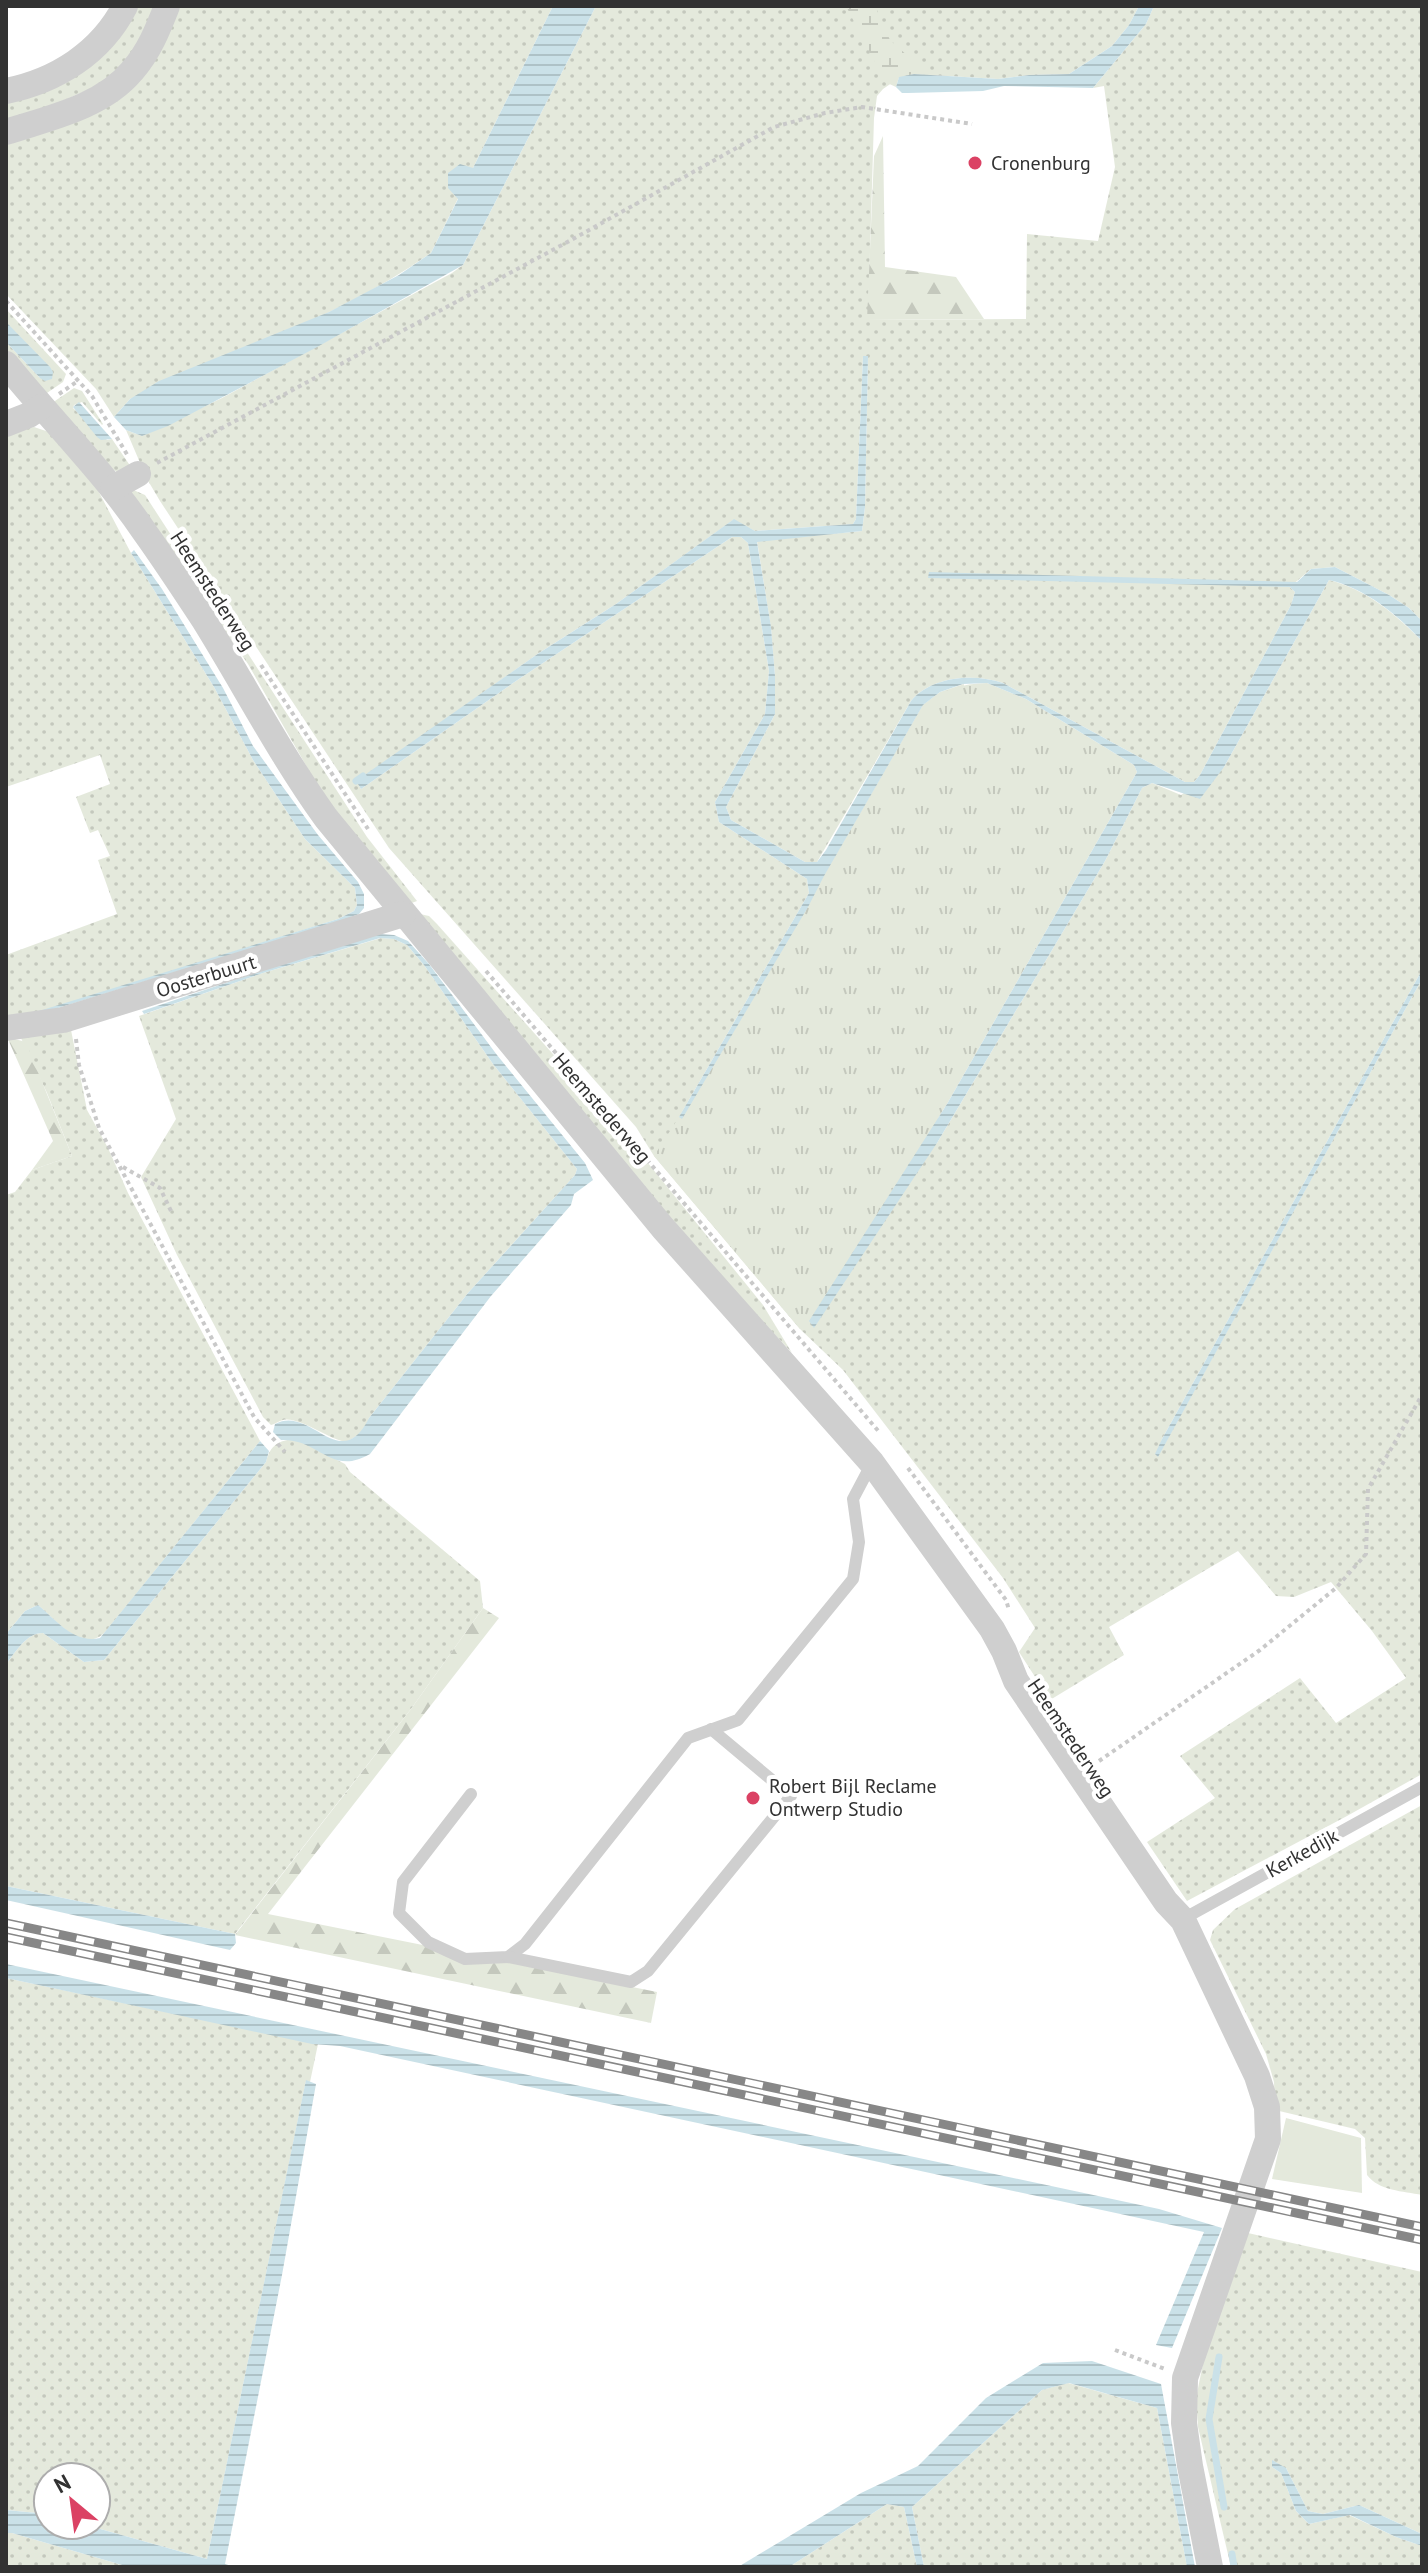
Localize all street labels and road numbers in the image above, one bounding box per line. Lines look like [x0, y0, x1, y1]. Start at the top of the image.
street label: Heemstederweg [165, 526, 261, 656]
street label: Oosterbuurt [153, 948, 259, 1003]
street label: Heemstederweg [547, 1047, 657, 1169]
street label: Heemstederweg [1022, 1674, 1120, 1802]
street label: Kerkedijk [1261, 1822, 1343, 1883]

